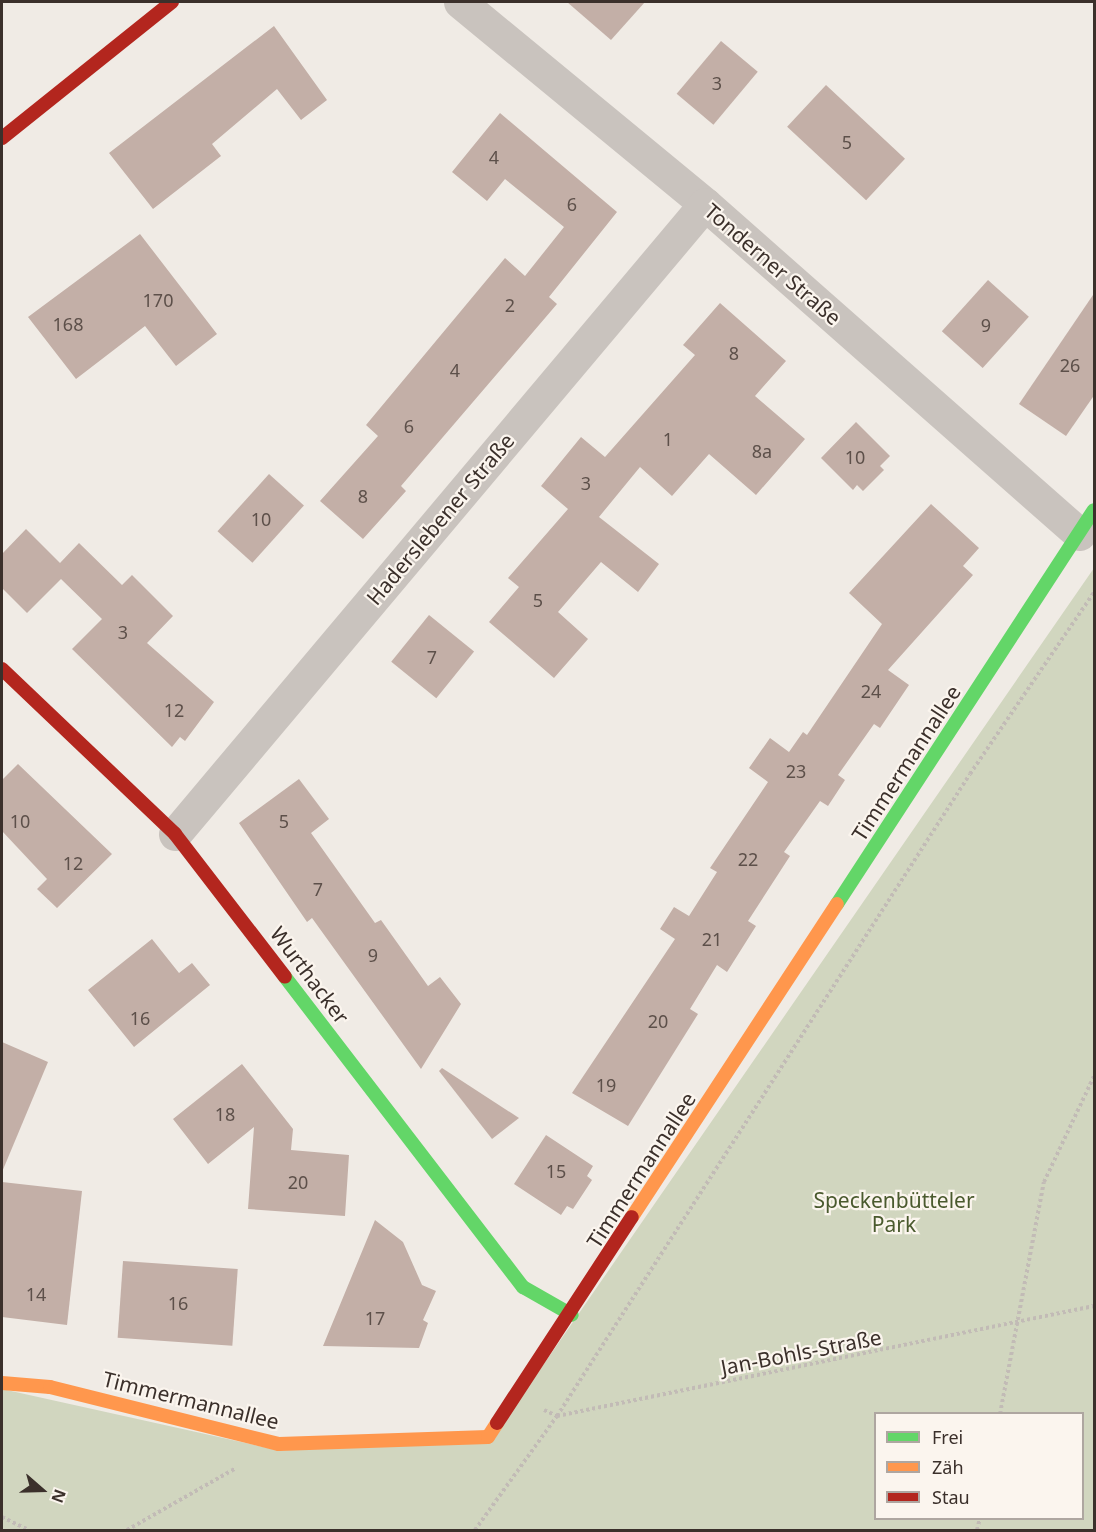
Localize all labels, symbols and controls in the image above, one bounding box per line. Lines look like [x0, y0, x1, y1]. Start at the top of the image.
house number: 3 [712, 72, 722, 94]
house number: 5 [842, 131, 852, 153]
house number: 4 [489, 146, 499, 168]
house number: 6 [567, 193, 577, 215]
street label: Tonderner Straße [700, 198, 846, 330]
house number: 170 [143, 289, 173, 311]
house number: 2 [505, 294, 515, 316]
house number: 168 [53, 313, 83, 335]
house number: 9 [981, 314, 991, 336]
house number: 8 [729, 342, 739, 364]
house number: 26 [1060, 354, 1080, 376]
house number: 4 [450, 359, 460, 381]
house number: 6 [404, 415, 414, 437]
street label: Haderslebener Straße [361, 428, 519, 610]
house number: 1 [663, 428, 673, 450]
house number: 8a [752, 440, 772, 462]
house number: 10 [845, 446, 865, 468]
house number: 3 [581, 472, 591, 494]
house number: 8 [358, 485, 368, 507]
house number: 10 [251, 508, 271, 530]
house number: 5 [533, 589, 543, 611]
house number: 3 [118, 621, 128, 643]
house number: 7 [427, 646, 437, 668]
street label: Timmermannallee [846, 680, 966, 846]
house number: 24 [861, 680, 881, 702]
house number: 12 [164, 699, 184, 721]
house number: 23 [786, 760, 806, 782]
house number: 10 [10, 810, 30, 832]
house number: 5 [279, 810, 289, 832]
house number: 22 [738, 848, 758, 870]
house number: 12 [63, 852, 83, 874]
house number: 7 [313, 878, 323, 900]
street label: Wurthacker [265, 921, 355, 1029]
house number: 21 [702, 928, 722, 950]
house number: 9 [368, 944, 378, 966]
house number: 16 [130, 1007, 150, 1029]
house number: 20 [648, 1010, 668, 1032]
house number: 19 [596, 1074, 616, 1096]
street label: Timmermannallee [581, 1087, 701, 1253]
house number: 18 [215, 1103, 235, 1125]
house number: 15 [546, 1160, 566, 1182]
house number: 20 [288, 1171, 308, 1193]
park label: Speckenbütteler Park [813, 1187, 975, 1237]
house number: 14 [26, 1283, 46, 1305]
house number: 16 [168, 1292, 188, 1314]
house number: 17 [365, 1307, 385, 1329]
street label: Jan-Bohls-Straße [719, 1324, 883, 1380]
street label: Timmermannallee [100, 1366, 282, 1434]
legend [874, 1412, 1084, 1520]
text: Frei [932, 1425, 963, 1449]
text: Zäh [932, 1455, 964, 1479]
north arrow [12, 1460, 72, 1520]
text: Stau [932, 1485, 970, 1509]
text: N [46, 1486, 71, 1506]

